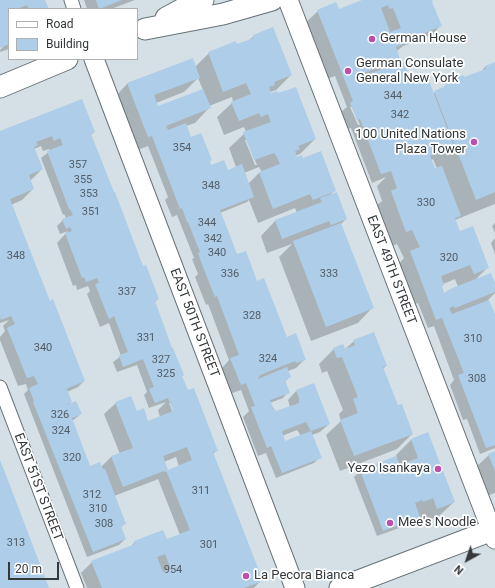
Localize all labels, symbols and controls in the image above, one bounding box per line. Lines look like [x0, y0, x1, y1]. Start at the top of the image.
legend [8, 8, 138, 60]
text: Road [46, 17, 74, 31]
place label: German House [380, 31, 466, 47]
marker: German House [367, 34, 377, 44]
text: Building [46, 37, 89, 51]
place label: German Consulate General New York [356, 56, 463, 87]
marker: German Consulate General New York [343, 66, 353, 76]
house number: 344 [384, 89, 402, 103]
house number: 342 [391, 108, 409, 122]
place label: 100 United Nations Plaza Tower [355, 127, 466, 158]
marker: 100 United Nations Plaza Tower [469, 137, 479, 147]
house number: 354 [173, 141, 191, 155]
house number: 357 [69, 158, 87, 172]
house number: 355 [74, 173, 92, 187]
house number: 348 [202, 179, 220, 193]
house number: 353 [80, 187, 98, 201]
house number: 330 [417, 196, 435, 210]
house number: 351 [82, 205, 100, 219]
street label: EAST 49TH STREET [363, 213, 419, 327]
house number: 344 [198, 216, 216, 230]
house number: 342 [204, 232, 222, 246]
house number: 340 [208, 246, 226, 260]
house number: 348 [7, 249, 25, 263]
house number: 320 [440, 251, 458, 265]
street label: EAST 50TH STREET [166, 266, 222, 380]
house number: 336 [221, 267, 239, 281]
house number: 333 [320, 267, 338, 281]
house number: 337 [118, 285, 136, 299]
house number: 328 [243, 309, 261, 323]
house number: 331 [137, 331, 155, 345]
house number: 310 [464, 332, 482, 346]
house number: 340 [34, 341, 52, 355]
house number: 324 [259, 352, 277, 366]
house number: 327 [152, 353, 170, 367]
house number: 325 [157, 367, 175, 381]
house number: 308 [468, 372, 486, 386]
house number: 326 [51, 408, 69, 422]
house number: 324 [52, 424, 70, 438]
street label: EAST 51ST STREET [10, 431, 66, 543]
house number: 320 [63, 451, 81, 465]
place label: Yezo Isankaya [348, 461, 430, 477]
marker: Yezo Isankaya [433, 464, 443, 474]
house number: 311 [192, 484, 210, 498]
house number: 312 [83, 488, 101, 502]
house number: 310 [89, 502, 107, 516]
place label: Mee's Noodle [398, 515, 476, 531]
house number: 308 [95, 517, 113, 531]
marker: Mee's Noodle [385, 518, 395, 528]
house number: 313 [7, 536, 25, 550]
house number: 301 [200, 538, 218, 552]
north arrow [447, 540, 487, 580]
scale bar [10, 554, 61, 580]
text: 20 m [15, 562, 42, 576]
text: N [452, 562, 466, 577]
house number: 954 [164, 563, 182, 577]
place label: La Pecora Bianca [254, 568, 354, 584]
marker: La Pecora Bianca [241, 571, 251, 581]

